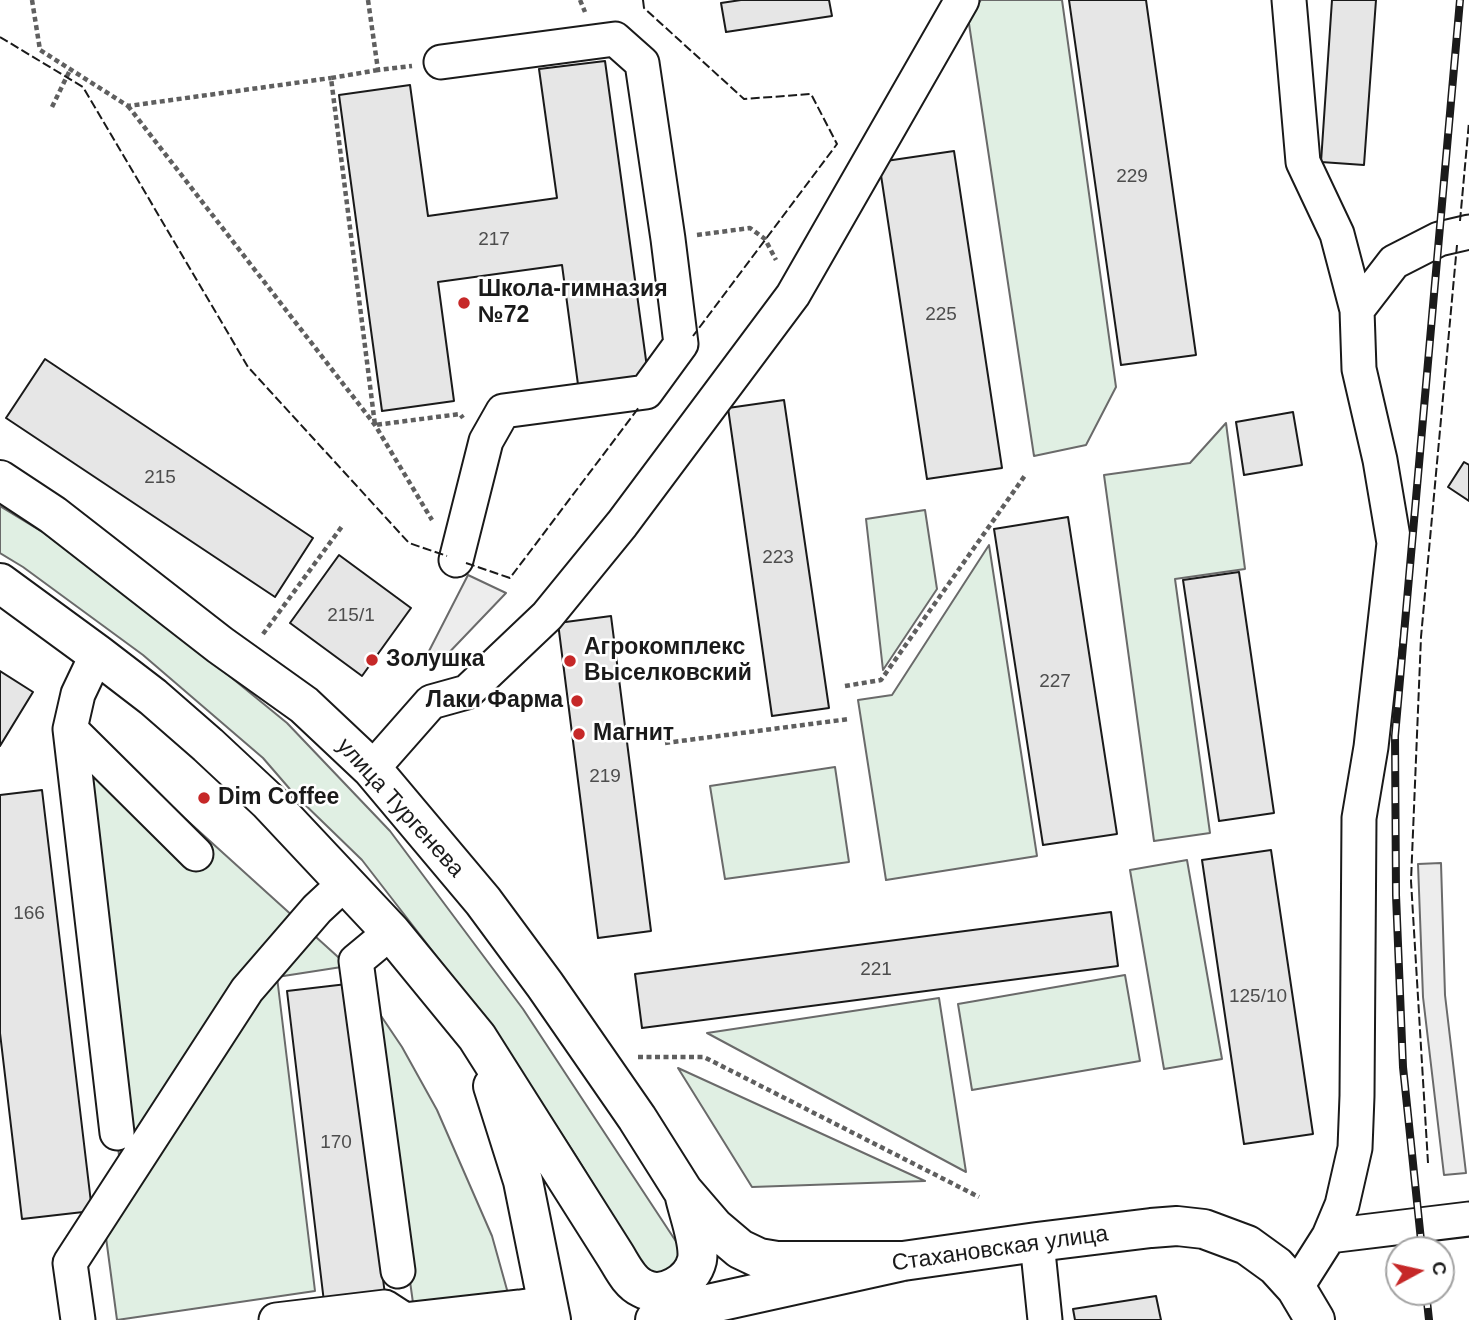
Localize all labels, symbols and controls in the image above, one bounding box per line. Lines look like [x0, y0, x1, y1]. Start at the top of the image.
house number: 229 [1116, 166, 1148, 188]
house number: 217 [478, 229, 510, 251]
place label: Школа-гимназия №72 [478, 276, 668, 330]
marker: Школа-гимназия №72 [456, 295, 472, 311]
house number: 225 [925, 304, 957, 326]
house number: 215 [144, 467, 176, 489]
house number: 223 [762, 547, 794, 569]
house number: 215/1 [327, 605, 375, 627]
place label: Агрокомплекс Выселковский [584, 634, 752, 688]
place label: Золушка [386, 646, 484, 674]
marker: Золушка [364, 652, 380, 668]
marker: Агрокомплекс Выселковский [562, 653, 578, 669]
house number: 227 [1039, 671, 1071, 693]
place label: Лаки Фарма [426, 687, 563, 715]
marker: Лаки Фарма [569, 693, 585, 709]
place label: Магнит [593, 720, 674, 748]
marker: Магнит [571, 726, 587, 742]
street label: улица Тургенева [330, 733, 470, 883]
house number: 219 [589, 766, 621, 788]
place label: Dim Coffee [218, 784, 339, 812]
marker: Dim Coffee [196, 790, 212, 806]
house number: 166 [13, 903, 45, 925]
house number: 221 [860, 959, 892, 981]
house number: 125/10 [1229, 986, 1287, 1008]
house number: 170 [320, 1132, 352, 1154]
street label: Стахановская улица [890, 1220, 1110, 1278]
north arrow [1385, 1236, 1455, 1306]
text: С [1428, 1260, 1451, 1277]

